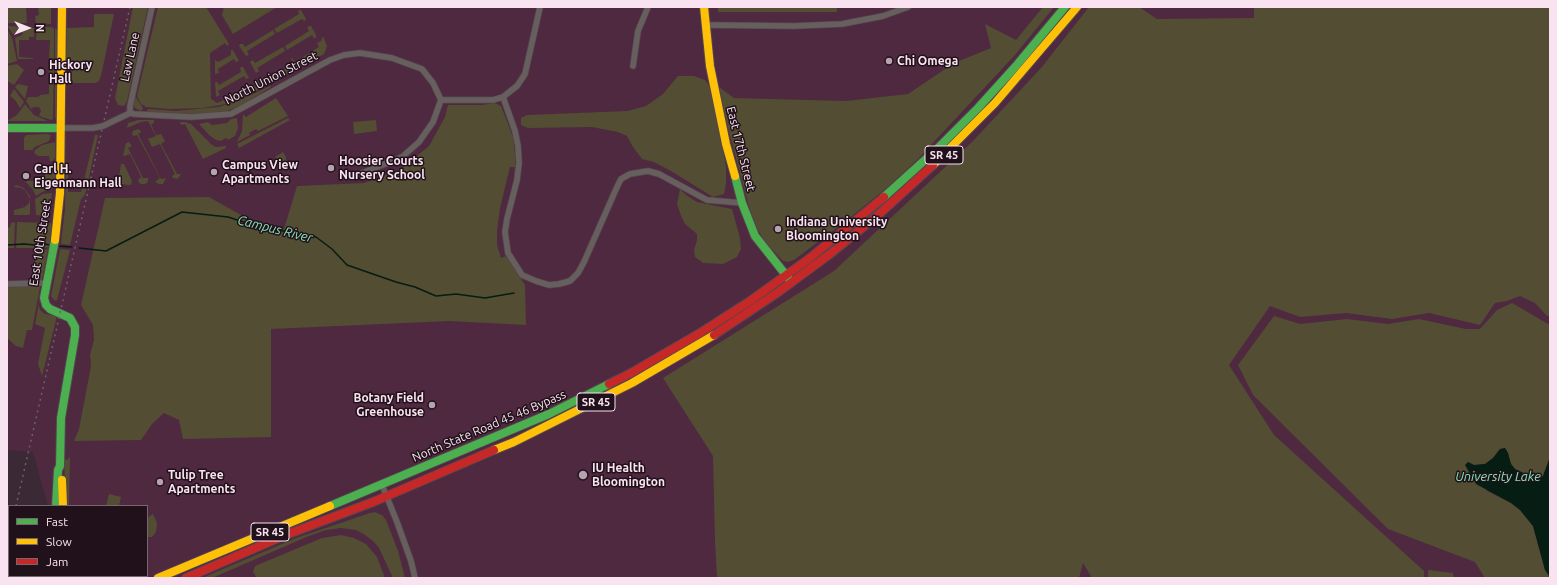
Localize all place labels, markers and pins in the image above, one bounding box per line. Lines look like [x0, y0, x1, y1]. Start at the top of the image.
place label: Chi Omega [897, 54, 958, 68]
marker: Chi Omega [884, 56, 894, 66]
place label: Hickory Hall [49, 58, 92, 86]
marker: Hickory Hall [36, 67, 46, 77]
place label: Hoosier Courts Nursery School [339, 154, 425, 182]
place label: Campus View Apartments [222, 158, 298, 186]
place label: Carl H. Eigenmann Hall [34, 162, 122, 190]
marker: Hoosier Courts Nursery School [326, 163, 336, 173]
marker: Campus View Apartments [209, 167, 219, 177]
marker: Carl H. Eigenmann Hall [21, 171, 31, 181]
place label: Indiana University Bloomington [786, 215, 887, 243]
marker: Indiana University Bloomington [773, 224, 783, 234]
place label: Botany Field Greenhouse [353, 391, 424, 419]
marker: Botany Field Greenhouse [427, 400, 437, 410]
place label: IU Health Bloomington [592, 461, 665, 489]
place label: Tulip Tree Apartments [168, 468, 235, 496]
marker: IU Health Bloomington [577, 469, 589, 481]
marker: Tulip Tree Apartments [155, 477, 165, 487]

